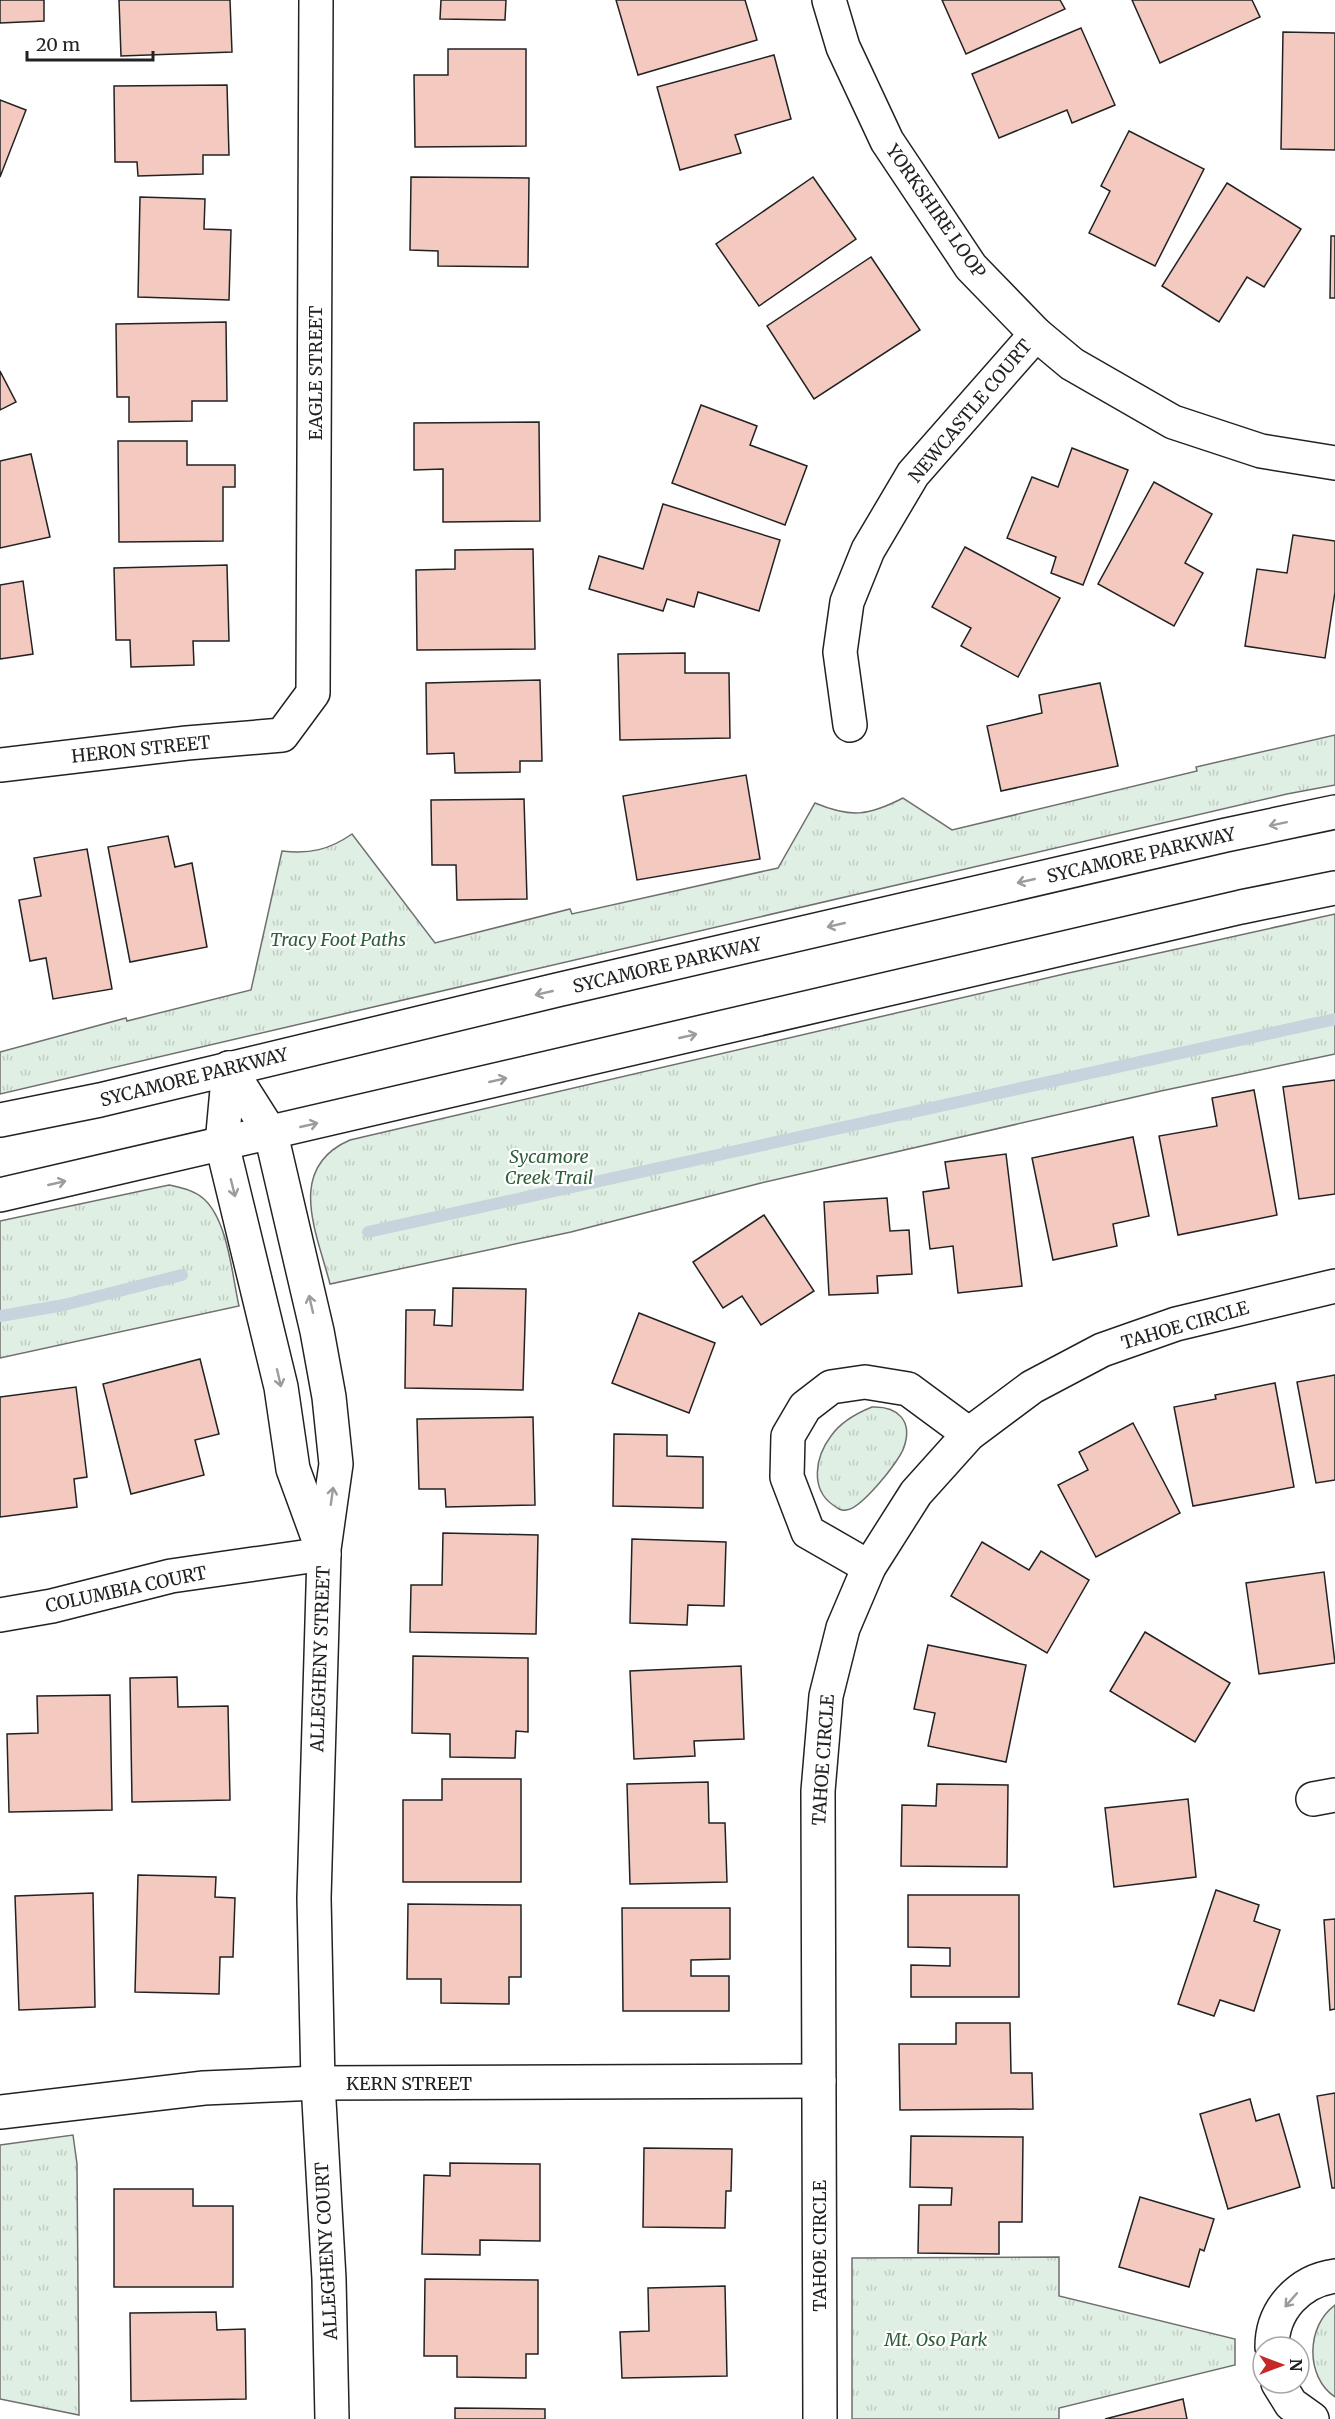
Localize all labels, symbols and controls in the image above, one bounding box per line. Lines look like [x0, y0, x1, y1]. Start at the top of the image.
scale bar [27, 24, 153, 62]
text: 20 m [36, 33, 80, 56]
street label: YORKSHIRE LOOP [881, 139, 991, 283]
street label: EAGLE STREET [304, 305, 327, 440]
street label: NEWCASTLE COURT [903, 334, 1037, 487]
street label: HERON STREET [70, 730, 212, 768]
one-way arrow [1268, 819, 1288, 830]
street label: SYCAMORE PARKWAY [1044, 822, 1238, 888]
one-way arrow [1017, 876, 1036, 888]
one-way arrow [827, 920, 846, 932]
park label: Tracy Foot Paths [270, 928, 406, 951]
street label: SYCAMORE PARKWAY [570, 932, 764, 998]
one-way arrow [535, 988, 554, 1000]
one-way arrow [679, 1030, 698, 1042]
street label: SYCAMORE PARKWAY [98, 1042, 291, 1112]
one-way arrow [489, 1074, 508, 1086]
one-way arrow [298, 1119, 318, 1130]
park label: Sycamore Creek Trail [505, 1145, 593, 1189]
one-way arrow [47, 1176, 66, 1188]
one-way arrow [227, 1178, 239, 1197]
one-way arrow [305, 1294, 316, 1314]
street label: TAHOE CIRCLE [1119, 1296, 1252, 1354]
one-way arrow [273, 1368, 285, 1387]
one-way arrow [326, 1487, 337, 1507]
street label: COLUMBIA COURT [43, 1561, 209, 1617]
street label: ALLEGHENY STREET [305, 1565, 335, 1754]
street label: TAHOE CIRCLE [807, 1693, 839, 1826]
street label: KERN STREET [346, 2072, 473, 2095]
street label: ALLEGHENY COURT [310, 2161, 342, 2342]
street label: TAHOE CIRCLE [808, 2180, 831, 2312]
one-way arrow [1284, 2292, 1298, 2307]
park label: Mt. Oso Park [884, 2328, 988, 2351]
north arrow [1251, 2335, 1311, 2395]
text: N [1286, 2359, 1306, 2372]

